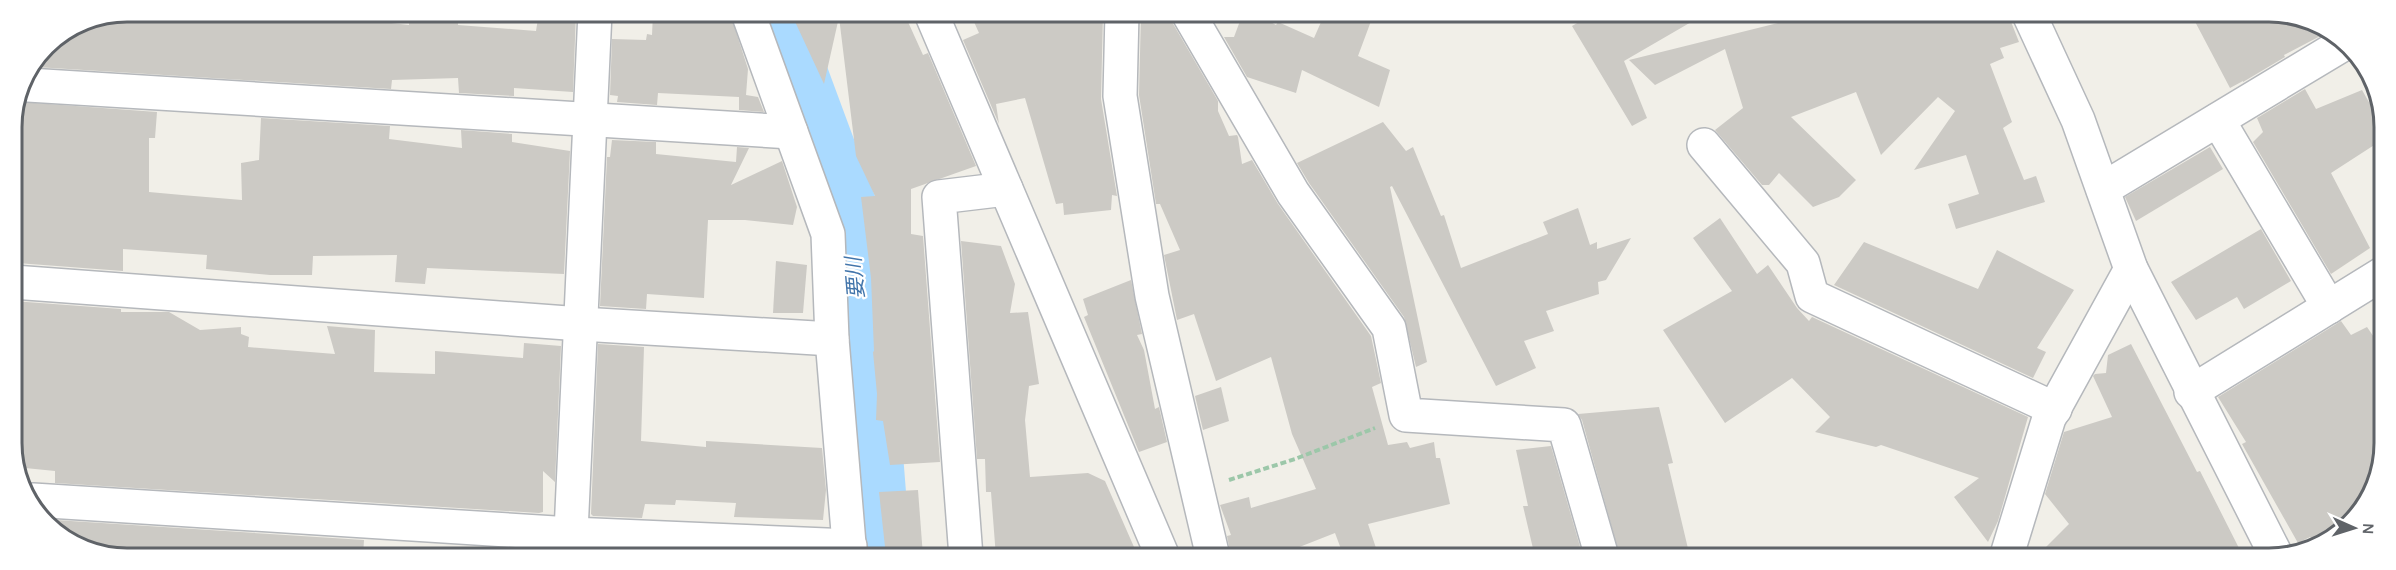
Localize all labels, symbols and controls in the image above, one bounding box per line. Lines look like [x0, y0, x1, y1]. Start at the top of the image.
water label: 要川 [841, 254, 869, 300]
north arrow [2324, 498, 2384, 558]
text: N [2359, 523, 2378, 535]

